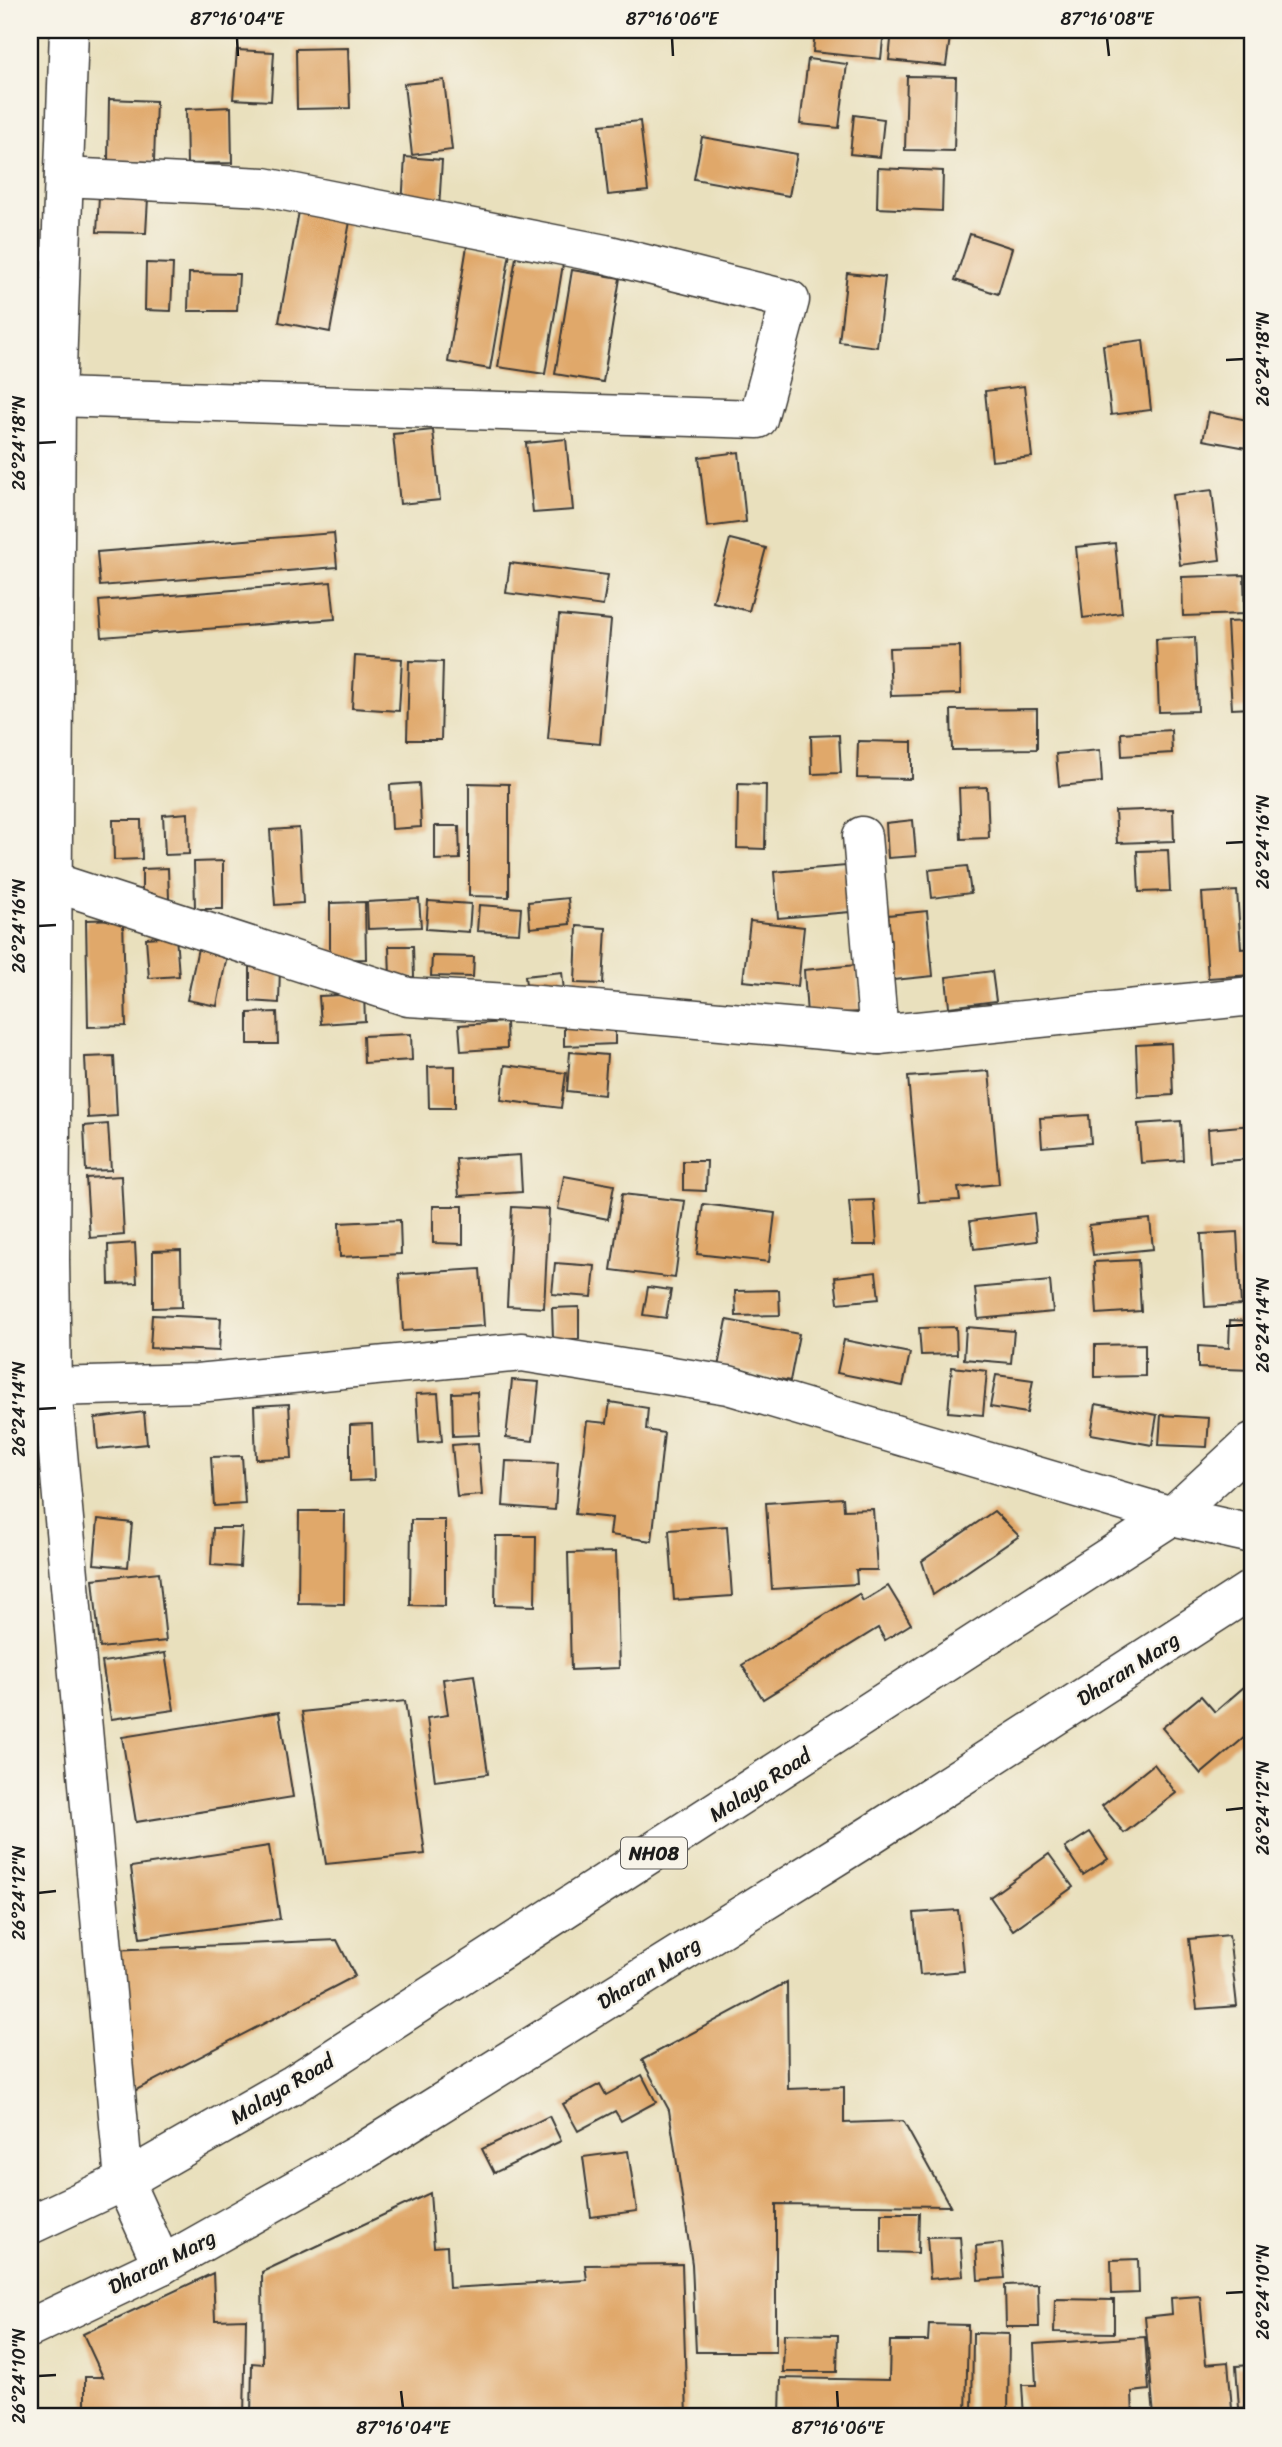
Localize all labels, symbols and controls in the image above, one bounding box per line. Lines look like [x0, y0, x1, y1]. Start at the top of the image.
text: 87°16'04"E [190, 3, 285, 35]
text: 87°16'06"E [626, 3, 719, 35]
text: 87°16'08"E [1060, 3, 1155, 35]
text: 26°24'18"N [1247, 311, 1279, 407]
text: 26°24'18"N [3, 395, 35, 491]
text: 26°24'16"N [1247, 794, 1279, 889]
text: 26°24'16"N [3, 878, 35, 973]
text: 26°24'14"N [1247, 1277, 1279, 1373]
text: 26°24'14"N [3, 1361, 35, 1457]
street label: Dharan Marg [1069, 1621, 1188, 1717]
street label: Malaya Road [701, 1736, 821, 1833]
text: 26°24'12"N [1247, 1760, 1279, 1855]
road number: NH08 [621, 1838, 687, 1868]
text: 26°24'12"N [3, 1845, 35, 1940]
street label: Dharan Marg [589, 1926, 709, 2020]
street label: Malaya Road [222, 2042, 343, 2135]
street label: Dharan Marg [101, 2218, 223, 2305]
text: 26°24'10"N [1247, 2244, 1279, 2340]
text: 26°24'10"N [3, 2328, 35, 2424]
text: 87°16'04"E [356, 2412, 451, 2444]
text: 87°16'06"E [792, 2412, 885, 2444]

